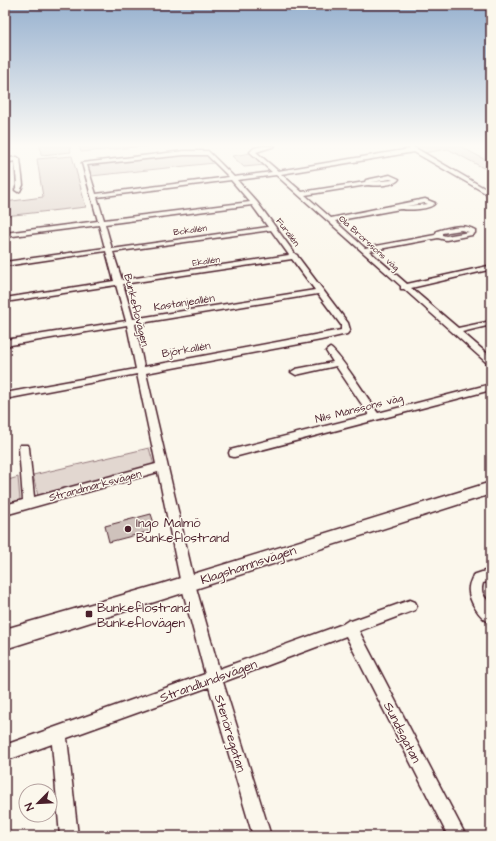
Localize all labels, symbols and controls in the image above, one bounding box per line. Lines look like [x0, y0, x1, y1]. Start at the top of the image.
street label: Ola Brorssons väg [335, 213, 402, 274]
street label: Furallén [273, 215, 303, 250]
street label: Bokallén [172, 222, 208, 239]
street label: Ekallén [191, 253, 221, 270]
street label: Bunkeflovägen [119, 272, 153, 349]
street label: Kastanjeallén [152, 290, 216, 315]
street label: Björkallén [161, 338, 212, 361]
street label: Nils Månssons väg [314, 390, 405, 428]
street label: Strandmarksvägen [47, 466, 144, 506]
place label: Ingo Malmö Bunkeflostrand [136, 514, 230, 547]
marker: Ingo Malmö Bunkeflostrand [123, 524, 133, 534]
street label: Klagshamnsvägen [198, 541, 299, 590]
place label: Bunkeflostrand Bunkeflovägen [97, 599, 191, 633]
marker: Bunkeflostrand Bunkeflovägen [84, 609, 94, 619]
street label: Strandlundsvägen [157, 655, 260, 708]
street label: Stenöregatan [209, 692, 251, 775]
street label: Sundsgatan [378, 699, 425, 767]
north arrow [18, 783, 58, 823]
text: N [21, 801, 38, 813]

